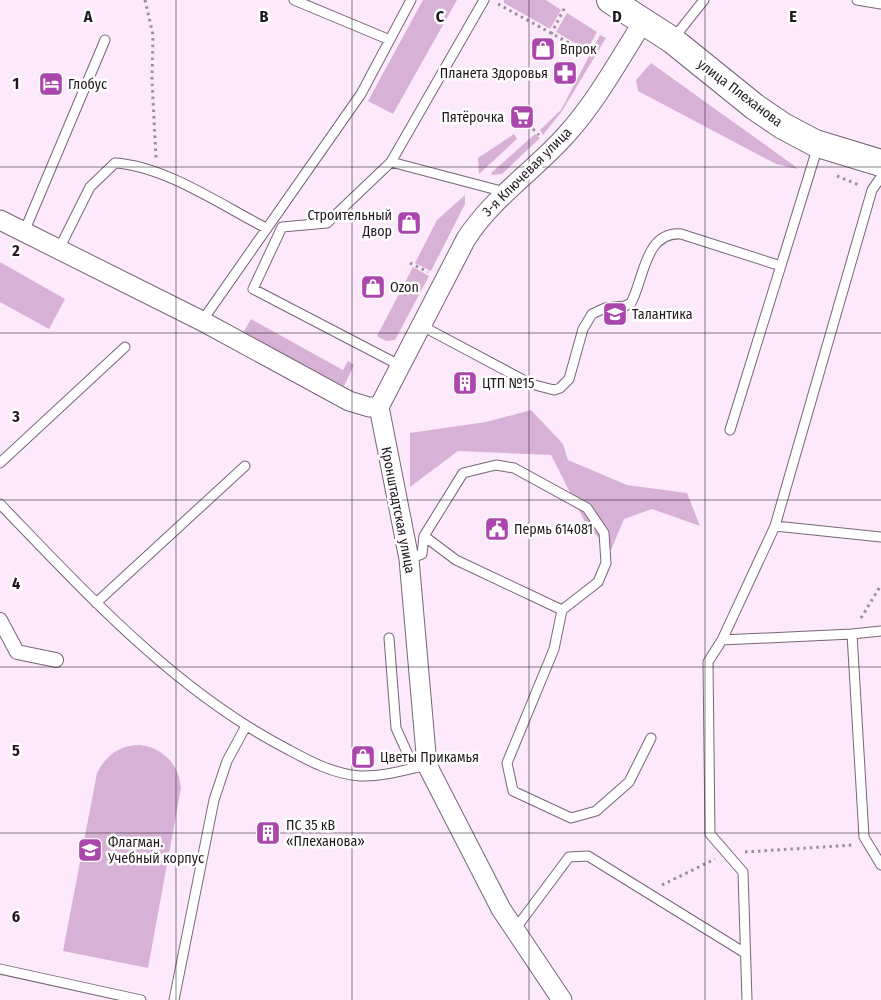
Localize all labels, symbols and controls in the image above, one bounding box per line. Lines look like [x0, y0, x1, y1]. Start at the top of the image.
text: A [83, 7, 93, 26]
text: B [260, 7, 269, 26]
text: C [436, 7, 445, 26]
text: D [612, 7, 622, 26]
text: E [789, 7, 797, 26]
shop icon: Впрок [530, 36, 556, 62]
place label: Впрок [560, 41, 597, 58]
street label: улица Плеханова [694, 55, 786, 131]
pharmacy icon: Планета Здоровья [552, 60, 578, 86]
place label: Планета Здоровья [440, 65, 548, 82]
hotel icon: Глобус [38, 71, 64, 97]
text: 1 [13, 74, 19, 93]
place label: Глобус [68, 76, 107, 93]
supermarket icon: Пятёрочка [509, 104, 535, 130]
place label: Пятёрочка [441, 109, 504, 126]
street label: 3-я Ключевая улица [479, 124, 575, 220]
place label: Строительный Двор [308, 207, 392, 240]
shop icon: Строительный Двор [396, 210, 422, 236]
text: 2 [11, 241, 20, 260]
shop icon: Ozon [360, 274, 386, 300]
place label: Ozon [390, 279, 419, 296]
school or university icon: Талантика [602, 301, 628, 327]
place label: Талантика [632, 306, 693, 323]
building icon: ЦТП №15 [452, 370, 478, 396]
place label: ЦТП №15 [482, 375, 534, 392]
text: 3 [11, 407, 20, 426]
street label: Кронштадтская улица [377, 445, 419, 575]
public building icon: Пермь 614081 [484, 516, 510, 542]
place label: Пермь 614081 [514, 521, 593, 538]
text: 4 [12, 574, 20, 593]
text: 5 [12, 741, 20, 760]
shop icon: Цветы Прикамья [350, 744, 376, 770]
place label: Цветы Прикамья [380, 749, 479, 766]
place label: ПС 35 кВ «Плеханова» [286, 817, 365, 850]
building icon: ПС 35 кВ «Плеханова» [255, 820, 281, 846]
place label: Флагман. Учебный корпус [107, 834, 204, 867]
school or university icon: Флагман. Учебный корпус [77, 837, 103, 863]
text: 6 [12, 907, 20, 926]

